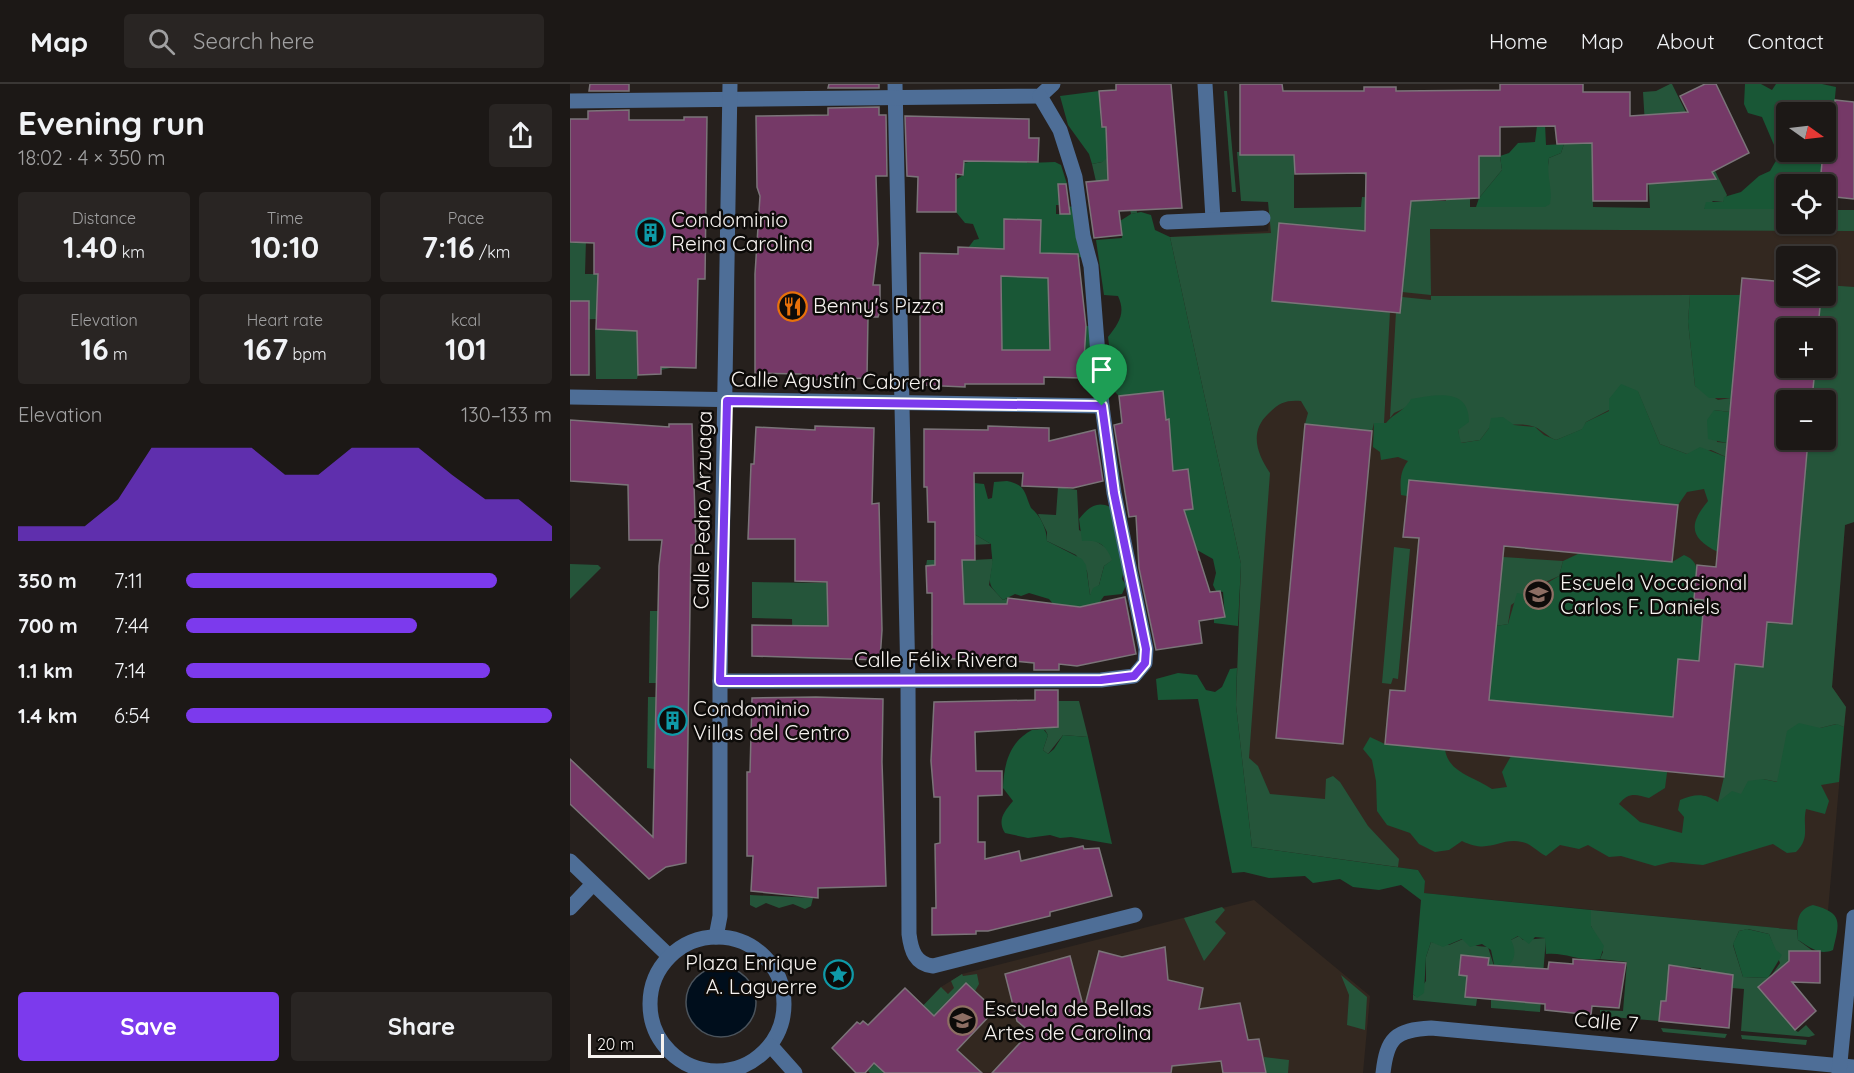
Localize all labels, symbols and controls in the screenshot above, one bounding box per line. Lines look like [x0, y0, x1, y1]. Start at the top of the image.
search box [124, 14, 544, 68]
text: Map [30, 24, 88, 59]
icon: search [145, 25, 178, 58]
text: Search here [193, 27, 315, 55]
text: Home [1489, 28, 1548, 54]
text: Map [1581, 28, 1624, 54]
text: About [1657, 28, 1715, 54]
text: Contact [1748, 28, 1824, 54]
text: Evening run [18, 102, 205, 143]
north arrow [1776, 102, 1836, 162]
map controls [1776, 102, 1836, 450]
button: share [489, 104, 552, 167]
text: 18:02 · 4 × 350 m [18, 145, 165, 170]
button: locate [1776, 174, 1836, 234]
place label: Condominio Reina Carolina [671, 206, 813, 256]
text: Distance [72, 208, 136, 228]
text: Time [267, 208, 303, 228]
text: Pace [448, 208, 484, 228]
building icon: Condominio Reina Carolina [634, 216, 666, 248]
text: 1.40 [63, 228, 117, 266]
text: 10:10 [251, 228, 319, 266]
text: 7:16 [422, 228, 475, 266]
text: km [117, 242, 145, 262]
text: /km [475, 242, 510, 262]
button: layers [1776, 246, 1836, 306]
restaurant icon: Benny's Pizza [776, 290, 808, 322]
place label: Benny's Pizza [813, 292, 944, 318]
text: Elevation [70, 310, 138, 330]
text: Heart rate [247, 310, 323, 330]
text: kcal [451, 310, 481, 330]
button: + [1776, 318, 1836, 378]
text: 16 [80, 330, 109, 368]
text: 167 [243, 330, 288, 368]
text: 101 [445, 330, 487, 368]
text: m [109, 344, 128, 364]
text: bpm [288, 344, 327, 364]
pin [1076, 344, 1127, 406]
icon: arrive [1085, 353, 1118, 386]
street label: Calle Agustín Cabrera [731, 365, 941, 395]
button: − [1776, 390, 1836, 450]
text: Elevation [18, 402, 102, 427]
text: 130–133 m [461, 402, 552, 427]
street label: Calle Pedro Arzuaga [687, 410, 717, 609]
text: 350 m [18, 568, 77, 593]
text: 7:11 [114, 568, 143, 593]
place label: Escuela Vocacional Carlos F. Daniels [1560, 569, 1747, 619]
school or university icon: Escuela Vocacional Carlos F. Daniels [1523, 579, 1555, 611]
text: 700 m [18, 613, 78, 638]
text: 7:44 [114, 613, 149, 638]
street label: Calle Félix Rivera [854, 646, 1018, 672]
text: 1.1 km [18, 658, 73, 683]
text: 7:14 [114, 658, 146, 683]
place label: Condominio Villas del Centro [693, 695, 850, 745]
text: 1.4 km [18, 703, 77, 728]
text: 6:54 [114, 703, 150, 728]
building icon: Condominio Villas del Centro [656, 705, 688, 737]
place label: Plaza Enrique A. Laguerre [685, 949, 817, 999]
place icon: Plaza Enrique A. Laguerre [822, 959, 854, 991]
button: Save [18, 992, 279, 1061]
button: Share [291, 992, 552, 1061]
place label: Escuela de Bellas Artes de Carolina [984, 995, 1152, 1045]
school or university icon: Escuela de Bellas Artes de Carolina [947, 1005, 979, 1037]
street label: Calle 7 [1573, 1005, 1639, 1037]
scale bar [588, 1031, 664, 1058]
text: 20 m [597, 1034, 634, 1054]

